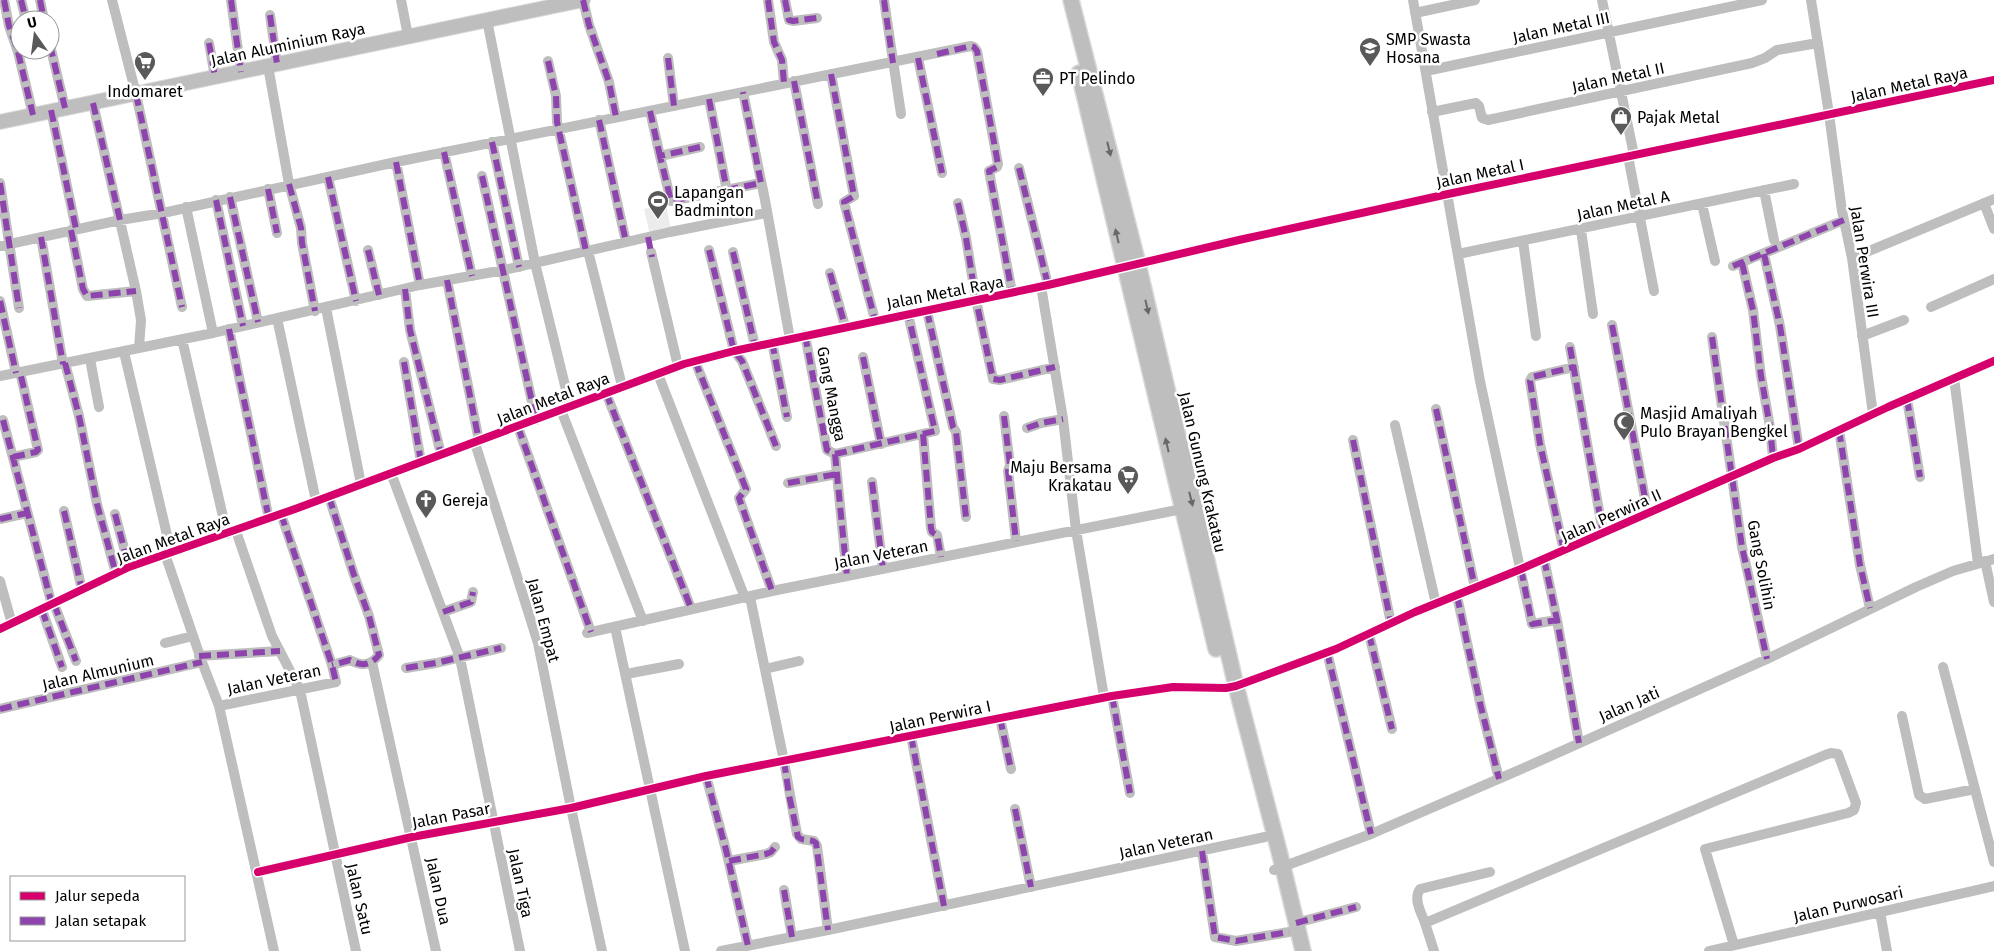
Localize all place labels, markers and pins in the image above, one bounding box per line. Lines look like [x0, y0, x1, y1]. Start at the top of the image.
place label: SMP Swasta Hosana [1386, 30, 1471, 67]
school or university icon: SMP Swasta Hosana [1358, 36, 1382, 67]
supermarket icon: Indomaret [133, 50, 157, 81]
office icon: PT Pelindo [1031, 66, 1055, 97]
place label: PT Pelindo [1059, 69, 1135, 88]
place label: Indomaret [107, 82, 183, 101]
shop icon: Pajak Metal [1609, 105, 1633, 136]
place label: Pajak Metal [1637, 108, 1720, 127]
place label: Lapangan Badminton [674, 183, 754, 220]
sports icon: Lapangan Badminton [646, 189, 670, 220]
place label: Masjid Amaliyah Pulo Brayan Bengkel [1640, 404, 1788, 441]
mosque icon: Masjid Amaliyah Pulo Brayan Bengkel [1612, 410, 1636, 441]
place label: Maju Bersama Krakatau [1010, 458, 1112, 495]
supermarket icon: Maju Bersama Krakatau [1116, 464, 1140, 495]
church icon: Gereja [414, 488, 438, 519]
place label: Gereja [442, 491, 488, 510]

